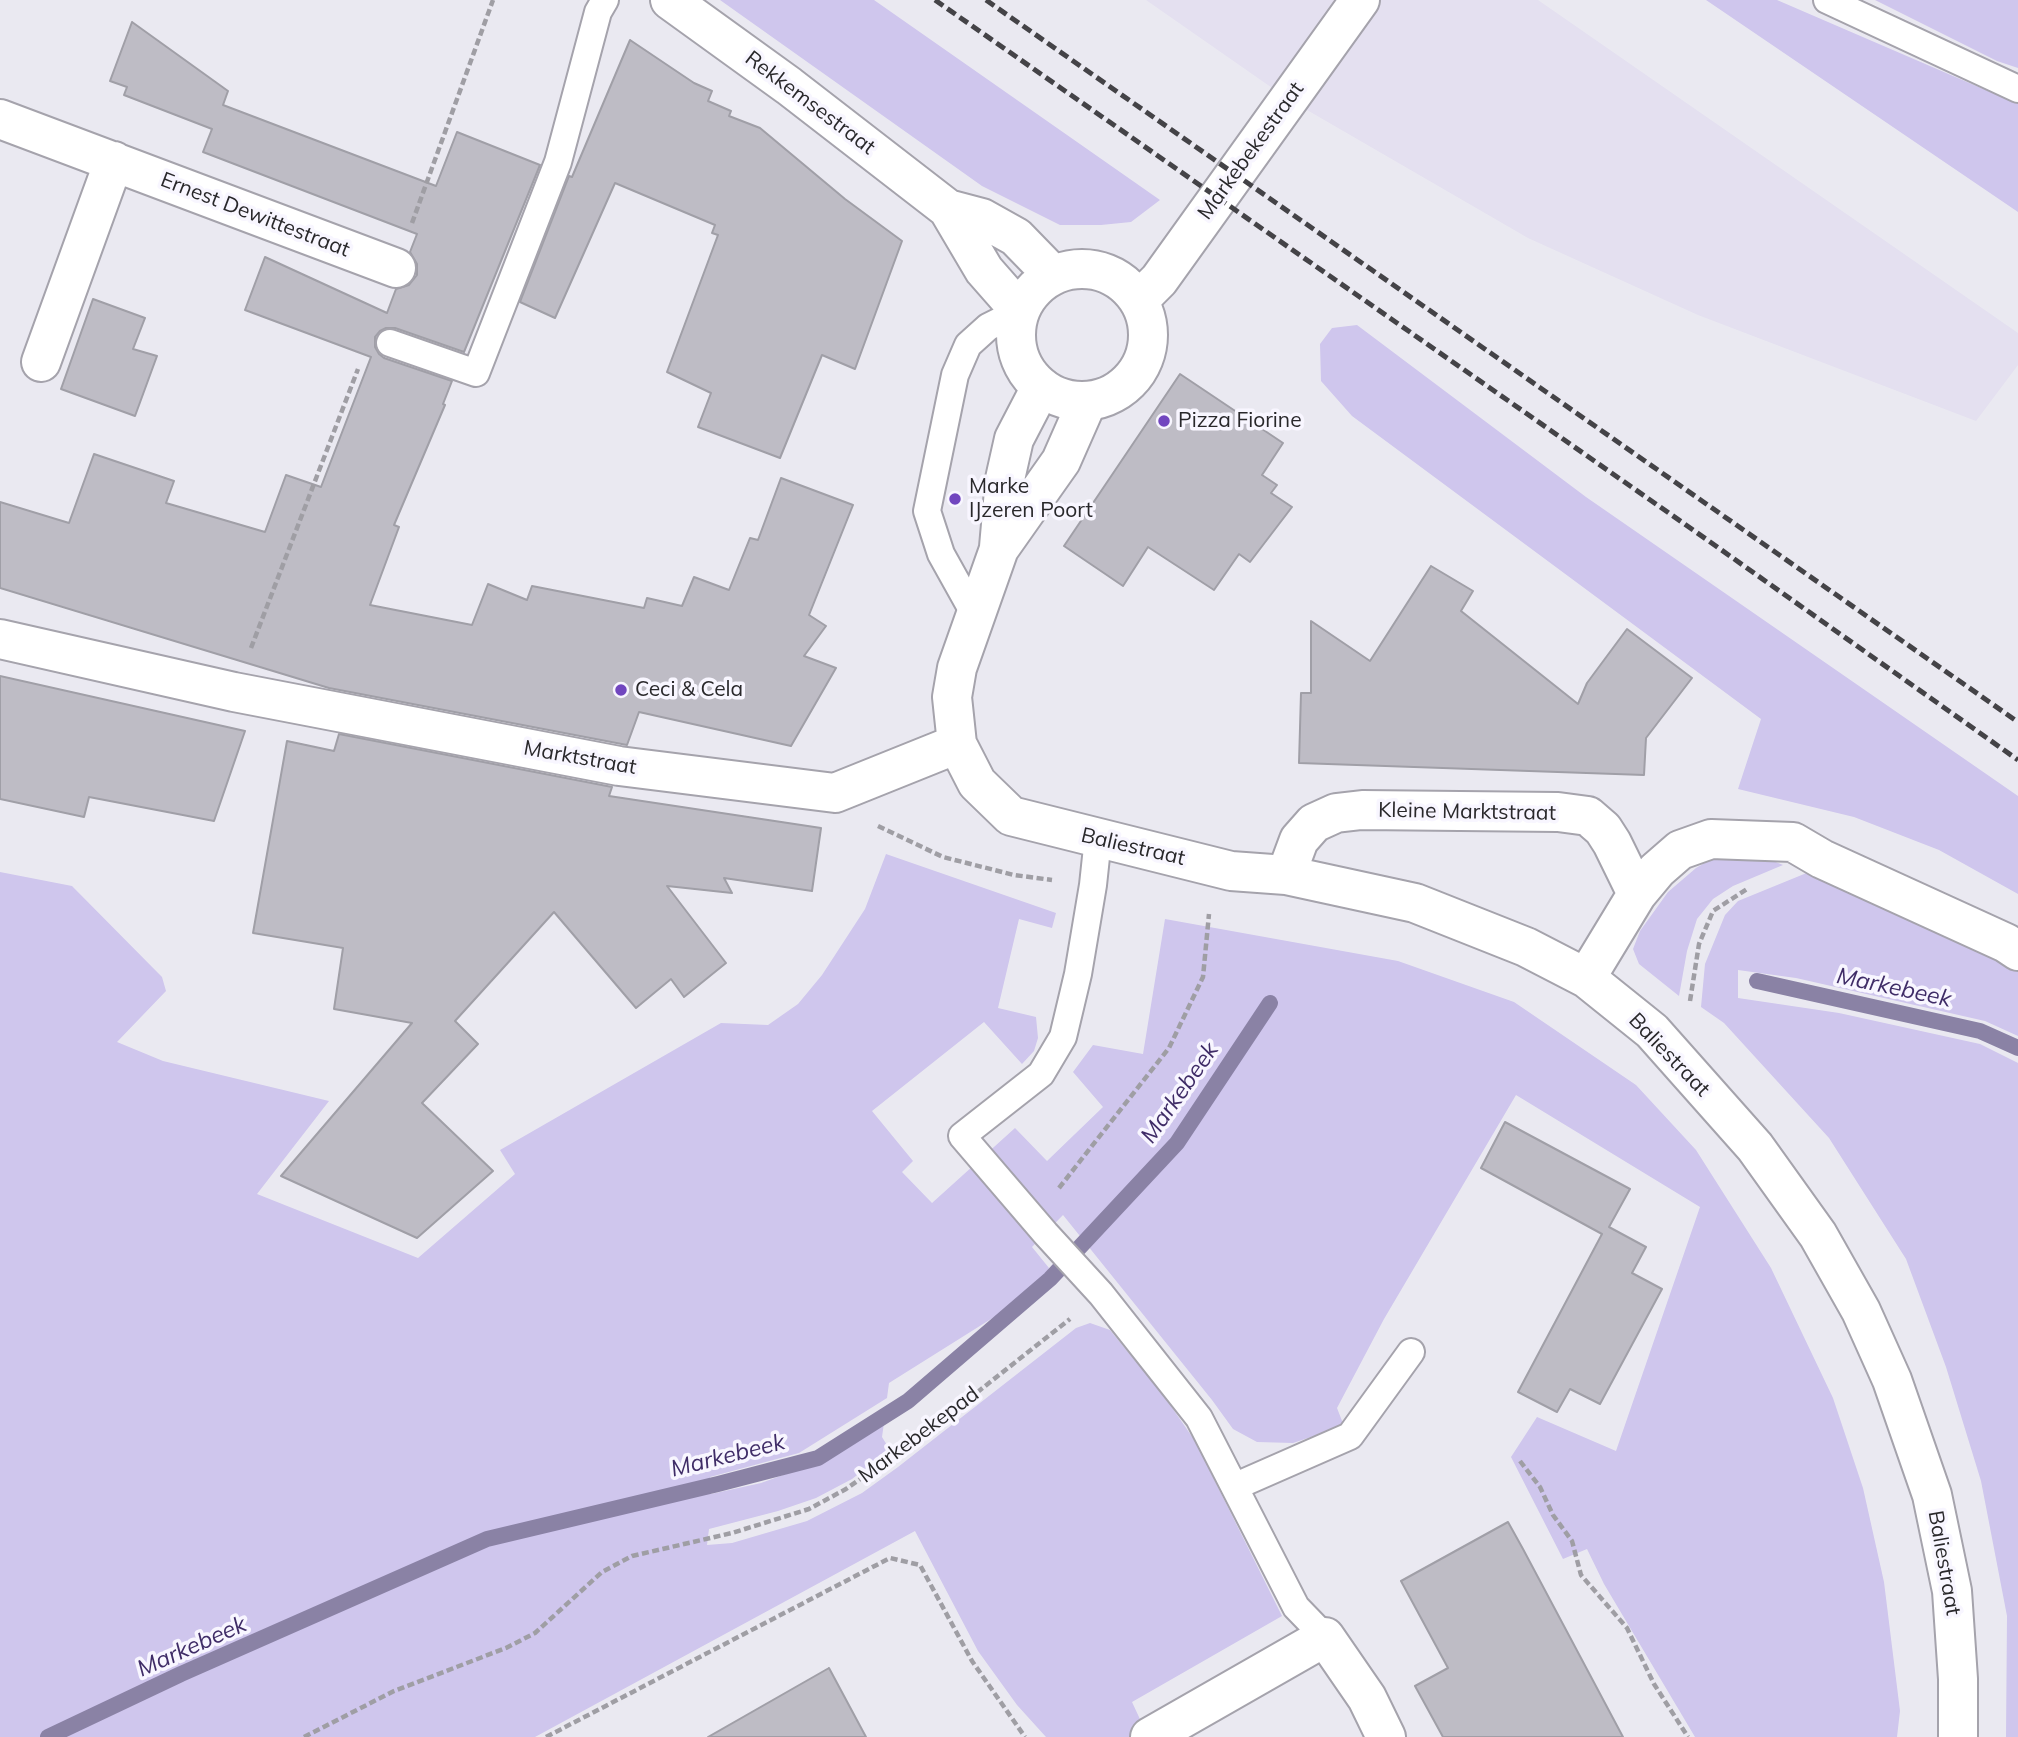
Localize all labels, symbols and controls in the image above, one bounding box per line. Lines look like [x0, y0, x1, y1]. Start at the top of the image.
street label: Rekkemsestraat [740, 46, 880, 160]
street label: Markebekestraat [1193, 77, 1309, 225]
street label: Ernest Dewittestraat [157, 167, 353, 263]
place label: Pizza Fiorine [1178, 408, 1302, 434]
marker: Pizza Fiorine [1156, 413, 1172, 429]
place label: Marke IJzeren Poort [969, 474, 1093, 524]
marker: Marke IJzeren Poort [947, 491, 963, 507]
place label: Ceci & Cela [635, 677, 743, 703]
marker: Ceci & Cela [613, 682, 629, 698]
street label: Marktstraat [522, 736, 638, 780]
street label: Kleine Marktstraat [1378, 798, 1556, 826]
street label: Baliestraat [1079, 823, 1187, 871]
water label: Markebeek [1834, 962, 1954, 1014]
street label: Baliestraat [1623, 1008, 1715, 1102]
water label: Markebeek [1135, 1037, 1225, 1149]
street label: Markebekepad [854, 1382, 984, 1488]
water label: Markebeek [668, 1429, 788, 1483]
street label: Baliestraat [1922, 1509, 1966, 1617]
water label: Markebeek [133, 1611, 251, 1683]

